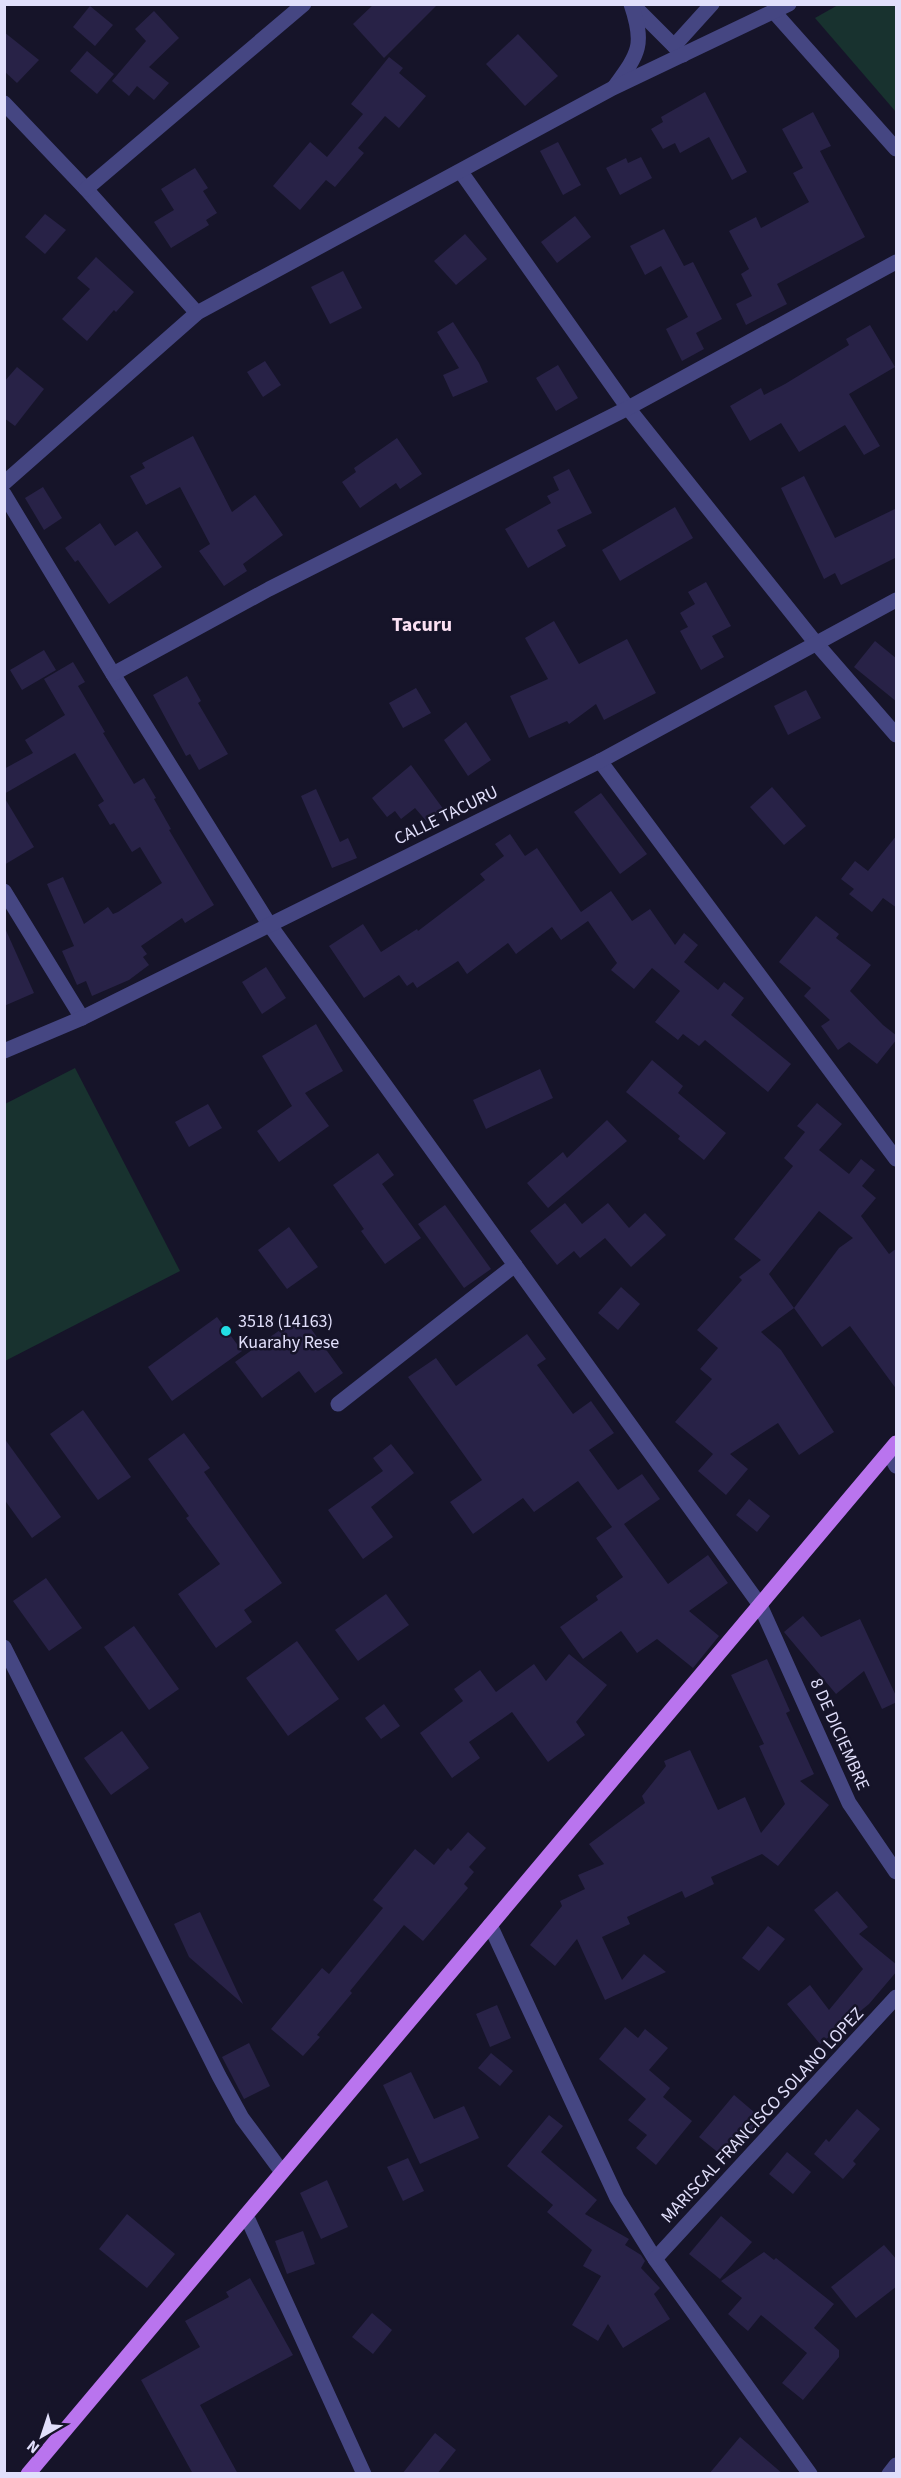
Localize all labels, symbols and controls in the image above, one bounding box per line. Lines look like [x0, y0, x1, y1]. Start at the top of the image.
district label: Tacuru [392, 611, 452, 639]
street label: CALLE TACURU [390, 780, 502, 851]
place label: 3518 (14163) Kuarahy Rese [238, 1309, 339, 1355]
marker: 3518 (14163) Kuarahy Rese [219, 1324, 233, 1338]
street label: 8 DE DICIEMBRE [804, 1674, 875, 1794]
street label: MARISCAL FRANCISCO SOLANO LOPEZ [655, 2002, 869, 2229]
north arrow [12, 2406, 72, 2466]
text: N [22, 2435, 44, 2459]

